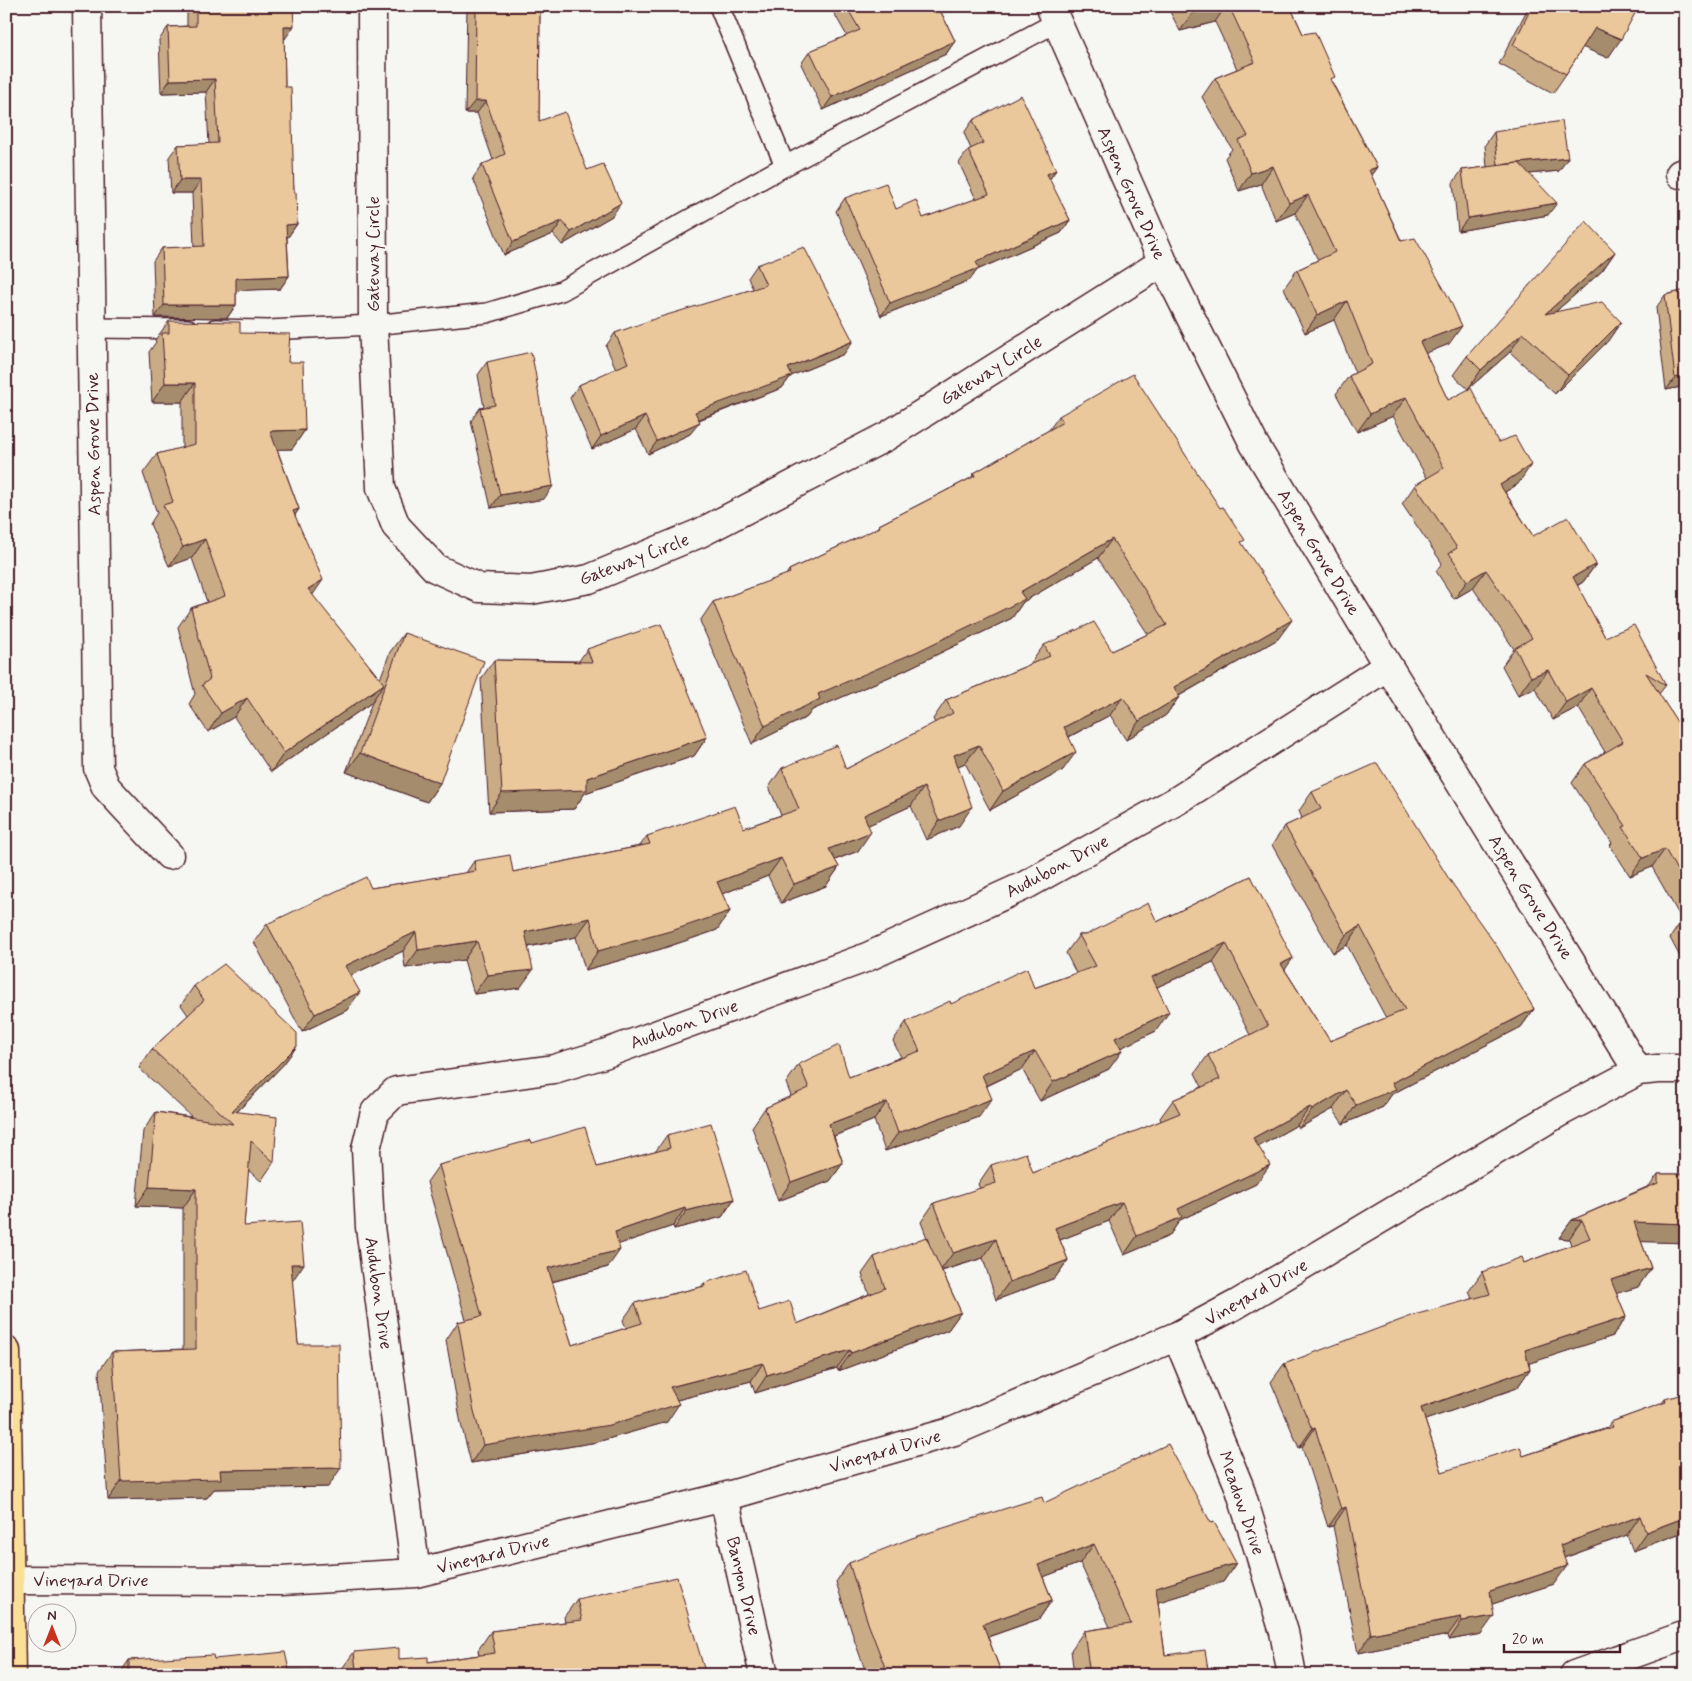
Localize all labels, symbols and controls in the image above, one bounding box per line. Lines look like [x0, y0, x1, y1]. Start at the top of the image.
street label: Aspen Grove Drive [1091, 123, 1171, 264]
street label: Gateway Circle [362, 196, 386, 312]
street label: Gateway Circle [936, 330, 1047, 412]
street label: Aspen Grove Drive [81, 372, 107, 516]
street label: Aspen Grove Drive [1271, 485, 1365, 620]
street label: Gateway Circle [576, 528, 693, 592]
street label: Audubon Drive [1002, 830, 1113, 904]
street label: Aspen Grove Drive [1482, 830, 1578, 965]
street label: Audubon Drive [627, 994, 742, 1056]
street label: Audubon Drive [358, 1235, 398, 1351]
street label: Vineyard Drive [1201, 1254, 1312, 1332]
street label: Vineyard Drive [827, 1425, 944, 1479]
street label: Meadow Drive [1212, 1448, 1270, 1558]
street label: Vineyard Drive [434, 1529, 552, 1581]
street label: Banyon Drive [720, 1534, 766, 1638]
street label: Vineyard Drive [33, 1569, 149, 1593]
north arrow [28, 1604, 78, 1654]
text: N [47, 1607, 57, 1625]
scale bar [1504, 1621, 1621, 1653]
text: 20 m [1512, 1630, 1544, 1650]

